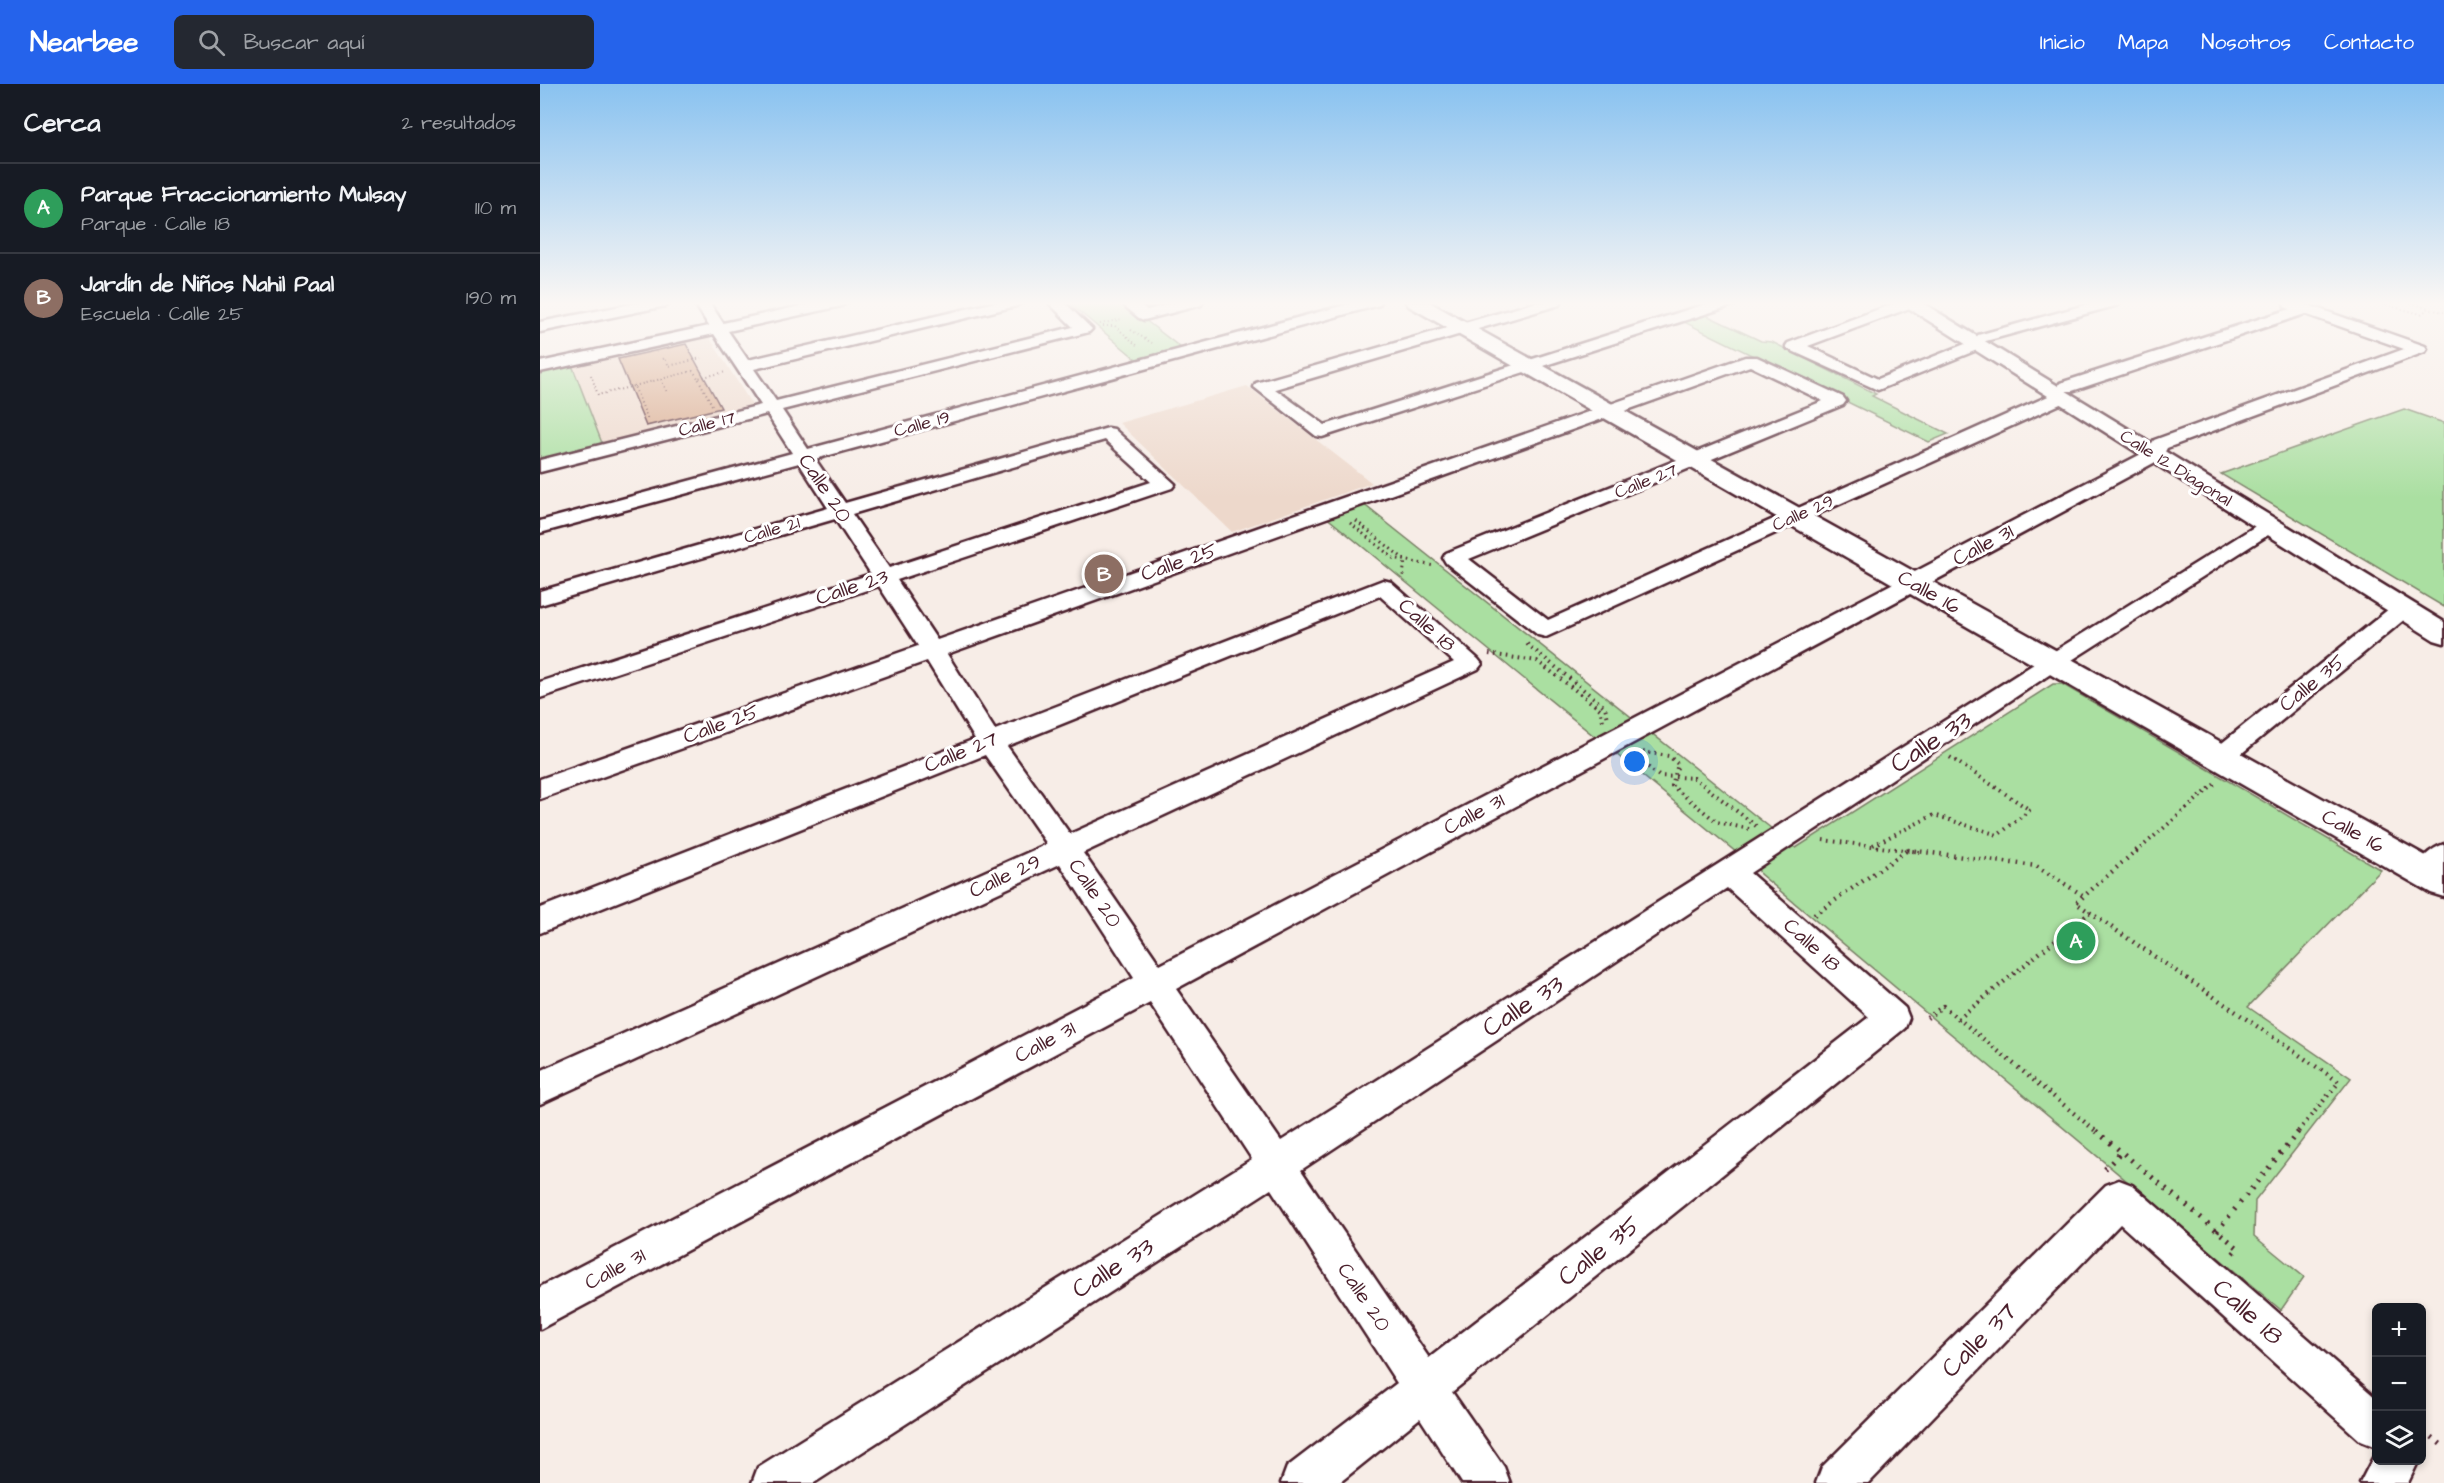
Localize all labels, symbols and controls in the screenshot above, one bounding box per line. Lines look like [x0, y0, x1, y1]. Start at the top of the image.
search box [174, 15, 594, 69]
text: Nearbee [30, 23, 138, 62]
icon: search [195, 26, 228, 59]
text: Buscar aquí [243, 27, 364, 58]
text: Inicio [2040, 28, 2085, 57]
text: Mapa [2118, 28, 2168, 57]
text: Nosotros [2201, 28, 2291, 57]
text: Contacto [2324, 28, 2414, 57]
text: Cerca [24, 105, 101, 141]
text: 2 resultados [402, 109, 516, 137]
text: Parque Fraccionamiento Mulsay [81, 179, 406, 210]
text: A [37, 194, 50, 222]
text: 110 m [475, 194, 516, 222]
text: Parque · Calle 18 [81, 210, 230, 238]
text: Jardín de Niños Nahil Paal [81, 269, 334, 300]
text: B [36, 284, 51, 312]
text: 190 m [466, 284, 516, 312]
text: Escuela · Calle 25 [81, 300, 244, 328]
street label: Calle 17 [676, 405, 738, 443]
street label: Calle 19 [891, 405, 953, 443]
street label: Calle 12 Diagonal [2114, 423, 2237, 514]
street label: Calle 20 [791, 448, 859, 528]
street label: Calle 27 [1611, 457, 1681, 505]
street label: Calle 29 [1768, 488, 1838, 538]
street label: Calle 21 [741, 510, 803, 550]
street label: Calle 31 [1947, 517, 2019, 573]
street label: Calle 25 [1137, 535, 1221, 589]
pin: B [1084, 552, 1124, 596]
street label: Calle 23 [812, 562, 892, 612]
street label: Calle 16 [1892, 563, 1966, 621]
street label: Calle 18 [1392, 591, 1462, 659]
street label: Calle 35 [2273, 647, 2351, 719]
street label: Calle 25 [679, 697, 763, 751]
street label: Calle 33 [1883, 702, 1979, 782]
street label: Calle 27 [920, 724, 1002, 780]
your location [1620, 747, 1649, 776]
street label: Calle 31 [1438, 786, 1510, 842]
street label: Calle 16 [2316, 802, 2390, 860]
street label: Calle 29 [964, 847, 1046, 905]
street label: Calle 20 [1061, 853, 1129, 933]
street label: Calle 18 [1777, 911, 1847, 979]
pin: A [2056, 918, 2096, 964]
street label: Calle 33 [1475, 966, 1571, 1046]
street label: Calle 31 [1009, 1014, 1081, 1070]
street label: Calle 35 [1550, 1207, 1648, 1295]
street label: Calle 33 [1065, 1229, 1161, 1307]
street label: Calle 31 [579, 1241, 651, 1297]
street label: Calle 20 [1330, 1257, 1398, 1337]
street label: Calle 18 [2205, 1270, 2292, 1354]
street label: Calle 37 [1933, 1294, 2025, 1386]
map controls [2372, 1303, 2426, 1465]
button: + [2372, 1303, 2426, 1357]
button: − [2372, 1357, 2426, 1411]
button: layers [2372, 1411, 2426, 1465]

